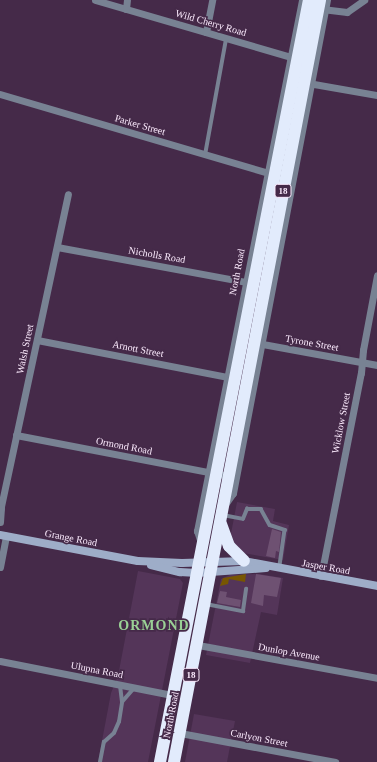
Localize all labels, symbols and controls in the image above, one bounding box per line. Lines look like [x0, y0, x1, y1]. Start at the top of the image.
street label: Wild Cherry Road [174, 7, 248, 39]
street label: Parker Street [113, 112, 167, 138]
road number: 18 [274, 184, 292, 198]
street label: Nicholls Road [128, 244, 186, 266]
street label: North Road [227, 248, 247, 296]
street label: Walsh Street [14, 323, 36, 375]
street label: Tyrone Street [284, 332, 340, 354]
street label: Arnott Street [111, 338, 165, 360]
street label: Wicklow Street [329, 391, 353, 455]
street label: Ormond Road [95, 435, 153, 457]
street label: Grange Road [44, 527, 98, 549]
street label: Jasper Road [301, 557, 351, 577]
district label: ORMOND [118, 618, 190, 634]
street label: Dunlop Avenue [257, 641, 321, 663]
street label: Ulupna Road [70, 659, 124, 681]
road number: 18 [182, 668, 200, 682]
street label: North Road [161, 691, 181, 739]
street label: Carlyon Street [229, 727, 289, 749]

